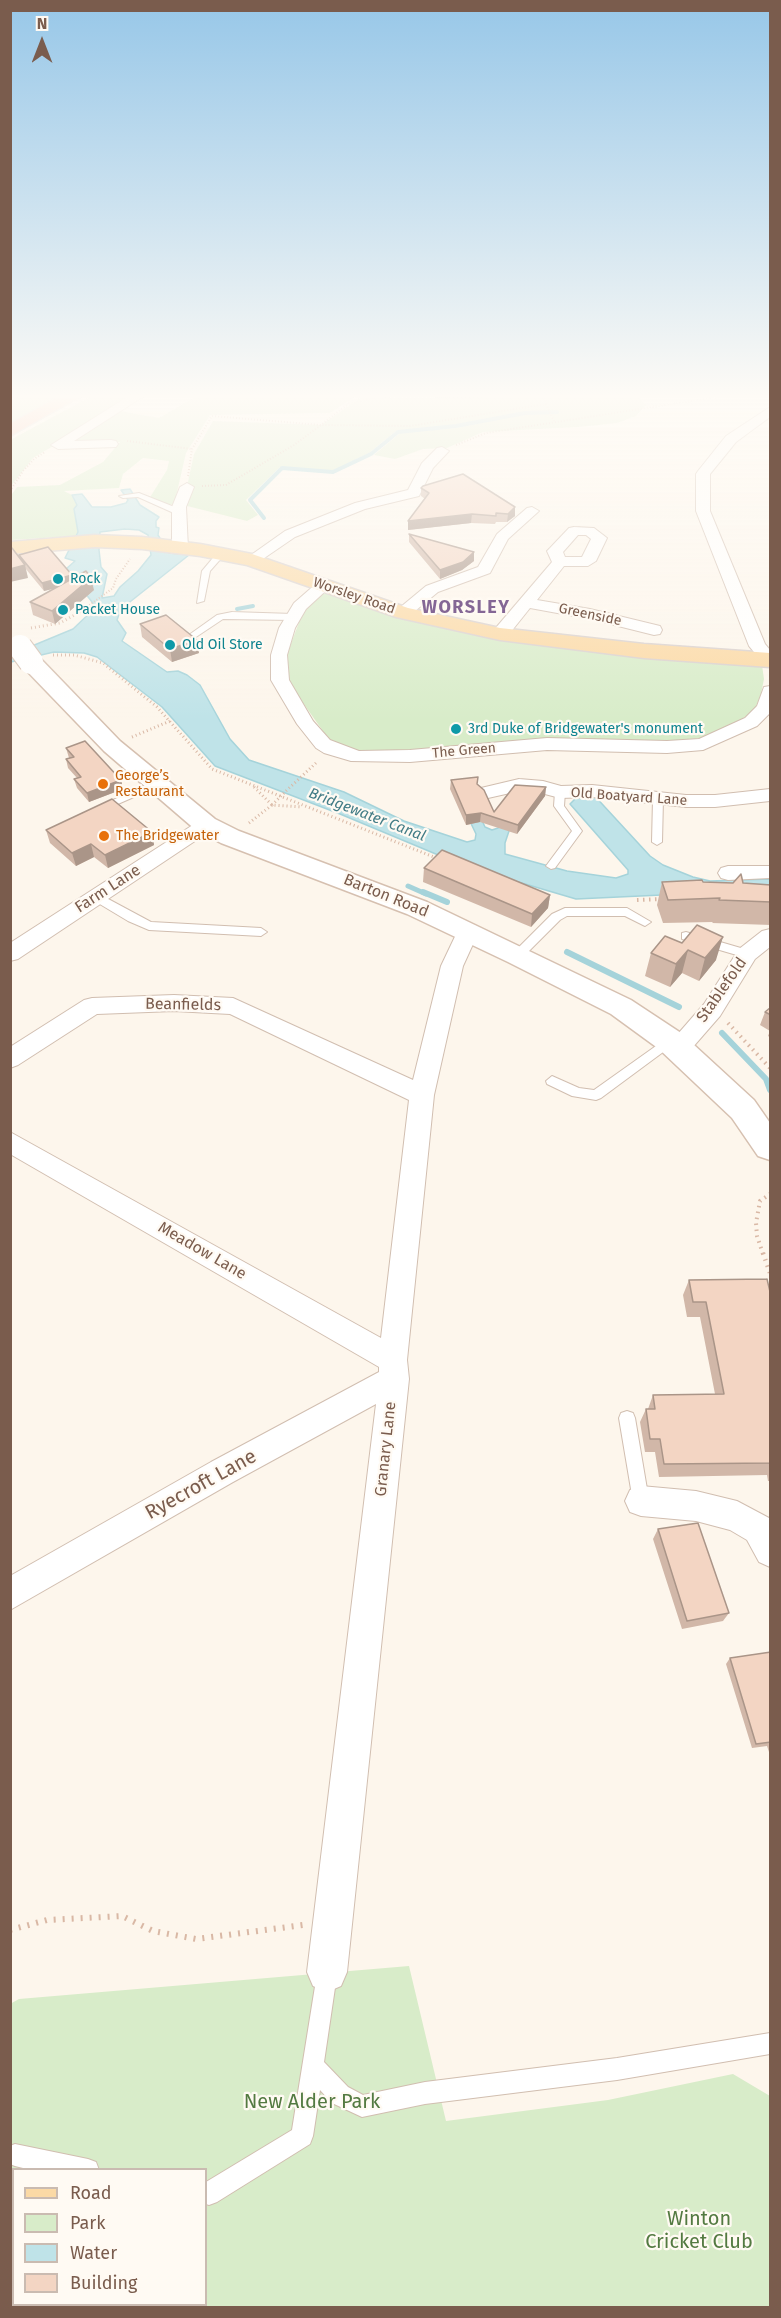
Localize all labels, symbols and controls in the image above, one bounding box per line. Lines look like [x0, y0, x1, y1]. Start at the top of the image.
north arrow [12, 12, 72, 72]
text: N [37, 14, 47, 33]
place label: Rock [70, 571, 100, 587]
marker: Rock [51, 572, 65, 586]
street label: Worsley Road [311, 574, 397, 618]
district label: WORSLEY [422, 597, 510, 619]
street label: Greenside [557, 600, 623, 630]
place label: Packet House [75, 602, 160, 618]
marker: Packet House [56, 603, 70, 617]
place label: Old Oil Store [182, 637, 263, 653]
marker: Old Oil Store [163, 638, 177, 652]
place label: 3rd Duke of Bridgewater's monument [468, 721, 703, 737]
marker: 3rd Duke of Bridgewater's monument [449, 722, 463, 736]
street label: The Green [431, 740, 497, 762]
place label: George’s Restaurant [115, 768, 184, 801]
marker: George’s Restaurant [96, 777, 110, 791]
water label: Bridgewater Canal [306, 784, 428, 846]
street label: Old Boatyard Lane [570, 785, 688, 809]
place label: The Bridgewater [116, 828, 219, 844]
marker: The Bridgewater [97, 829, 111, 843]
street label: Farm Lane [72, 861, 144, 917]
street label: Barton Road [341, 870, 431, 922]
street label: Stablefold [693, 954, 751, 1026]
street label: Beanfields [145, 995, 221, 1015]
street label: Meadow Lane [154, 1218, 250, 1284]
street label: Granary Lane [371, 1401, 401, 1497]
street label: Ryecroft Lane [141, 1445, 261, 1525]
park label: New Alder Park [244, 2090, 380, 2114]
legend [12, 2168, 207, 2306]
text: Road [70, 2182, 112, 2204]
park label: Winton Cricket Club [645, 2207, 753, 2254]
text: Park [70, 2212, 105, 2234]
text: Water [70, 2242, 117, 2264]
text: Building [70, 2272, 137, 2294]

